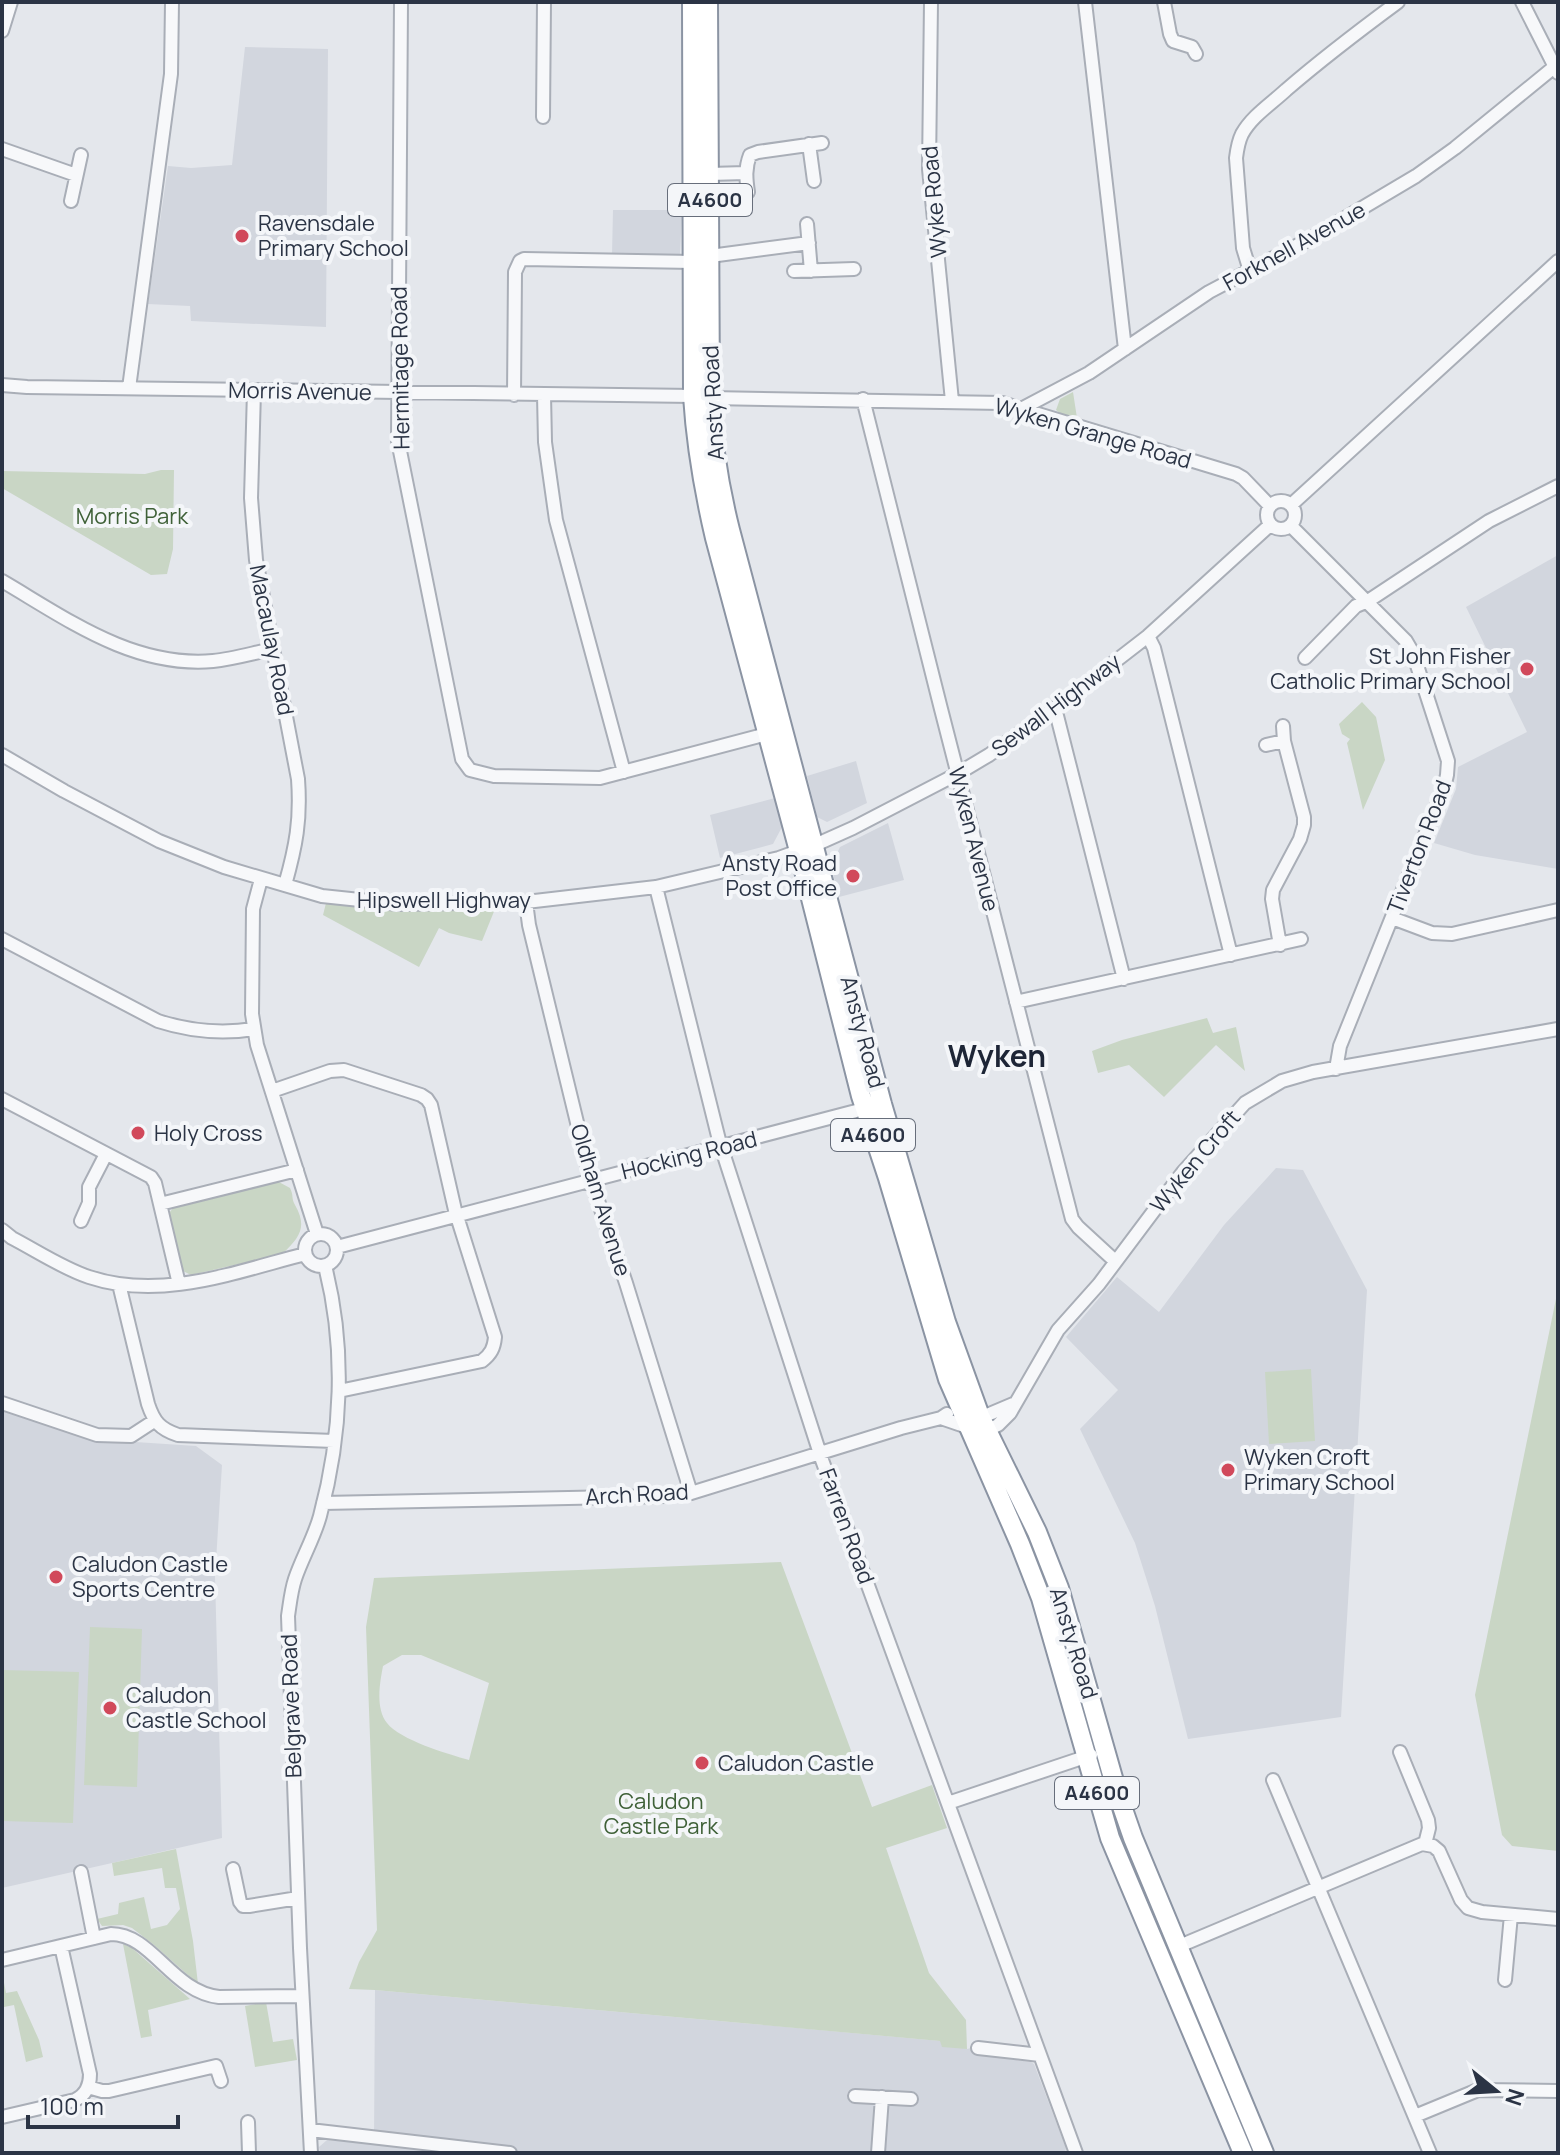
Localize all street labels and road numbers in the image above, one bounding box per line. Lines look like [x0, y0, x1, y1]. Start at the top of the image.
street label: Wyke Road [914, 145, 954, 259]
road number: A4600 [668, 184, 752, 216]
street label: Forknell Avenue [1217, 194, 1371, 298]
street label: Hermitage Road [384, 286, 416, 450]
street label: Ansty Road [695, 345, 731, 461]
street label: Morris Avenue [228, 375, 372, 407]
street label: Wyken Grange Road [991, 391, 1195, 475]
street label: Macaulay Road [243, 562, 301, 718]
street label: Sewall Highway [985, 646, 1127, 764]
street label: Wyken Avenue [942, 763, 1007, 915]
street label: Tiverton Road [1380, 776, 1458, 918]
street label: Hipswell Highway [357, 885, 531, 915]
street label: Ansty Road [834, 972, 892, 1092]
street label: Wyken Croft [1143, 1103, 1247, 1219]
road number: A4600 [831, 1119, 915, 1151]
street label: Oldham Avenue [564, 1120, 638, 1280]
street label: Hocking Road [618, 1124, 760, 1186]
street label: Farren Road [812, 1464, 882, 1588]
street label: Arch Road [585, 1476, 689, 1512]
street label: Ansty Road [1043, 1584, 1105, 1702]
street label: Belgrave Road [273, 1634, 309, 1778]
road number: A4600 [1055, 1777, 1139, 1809]

